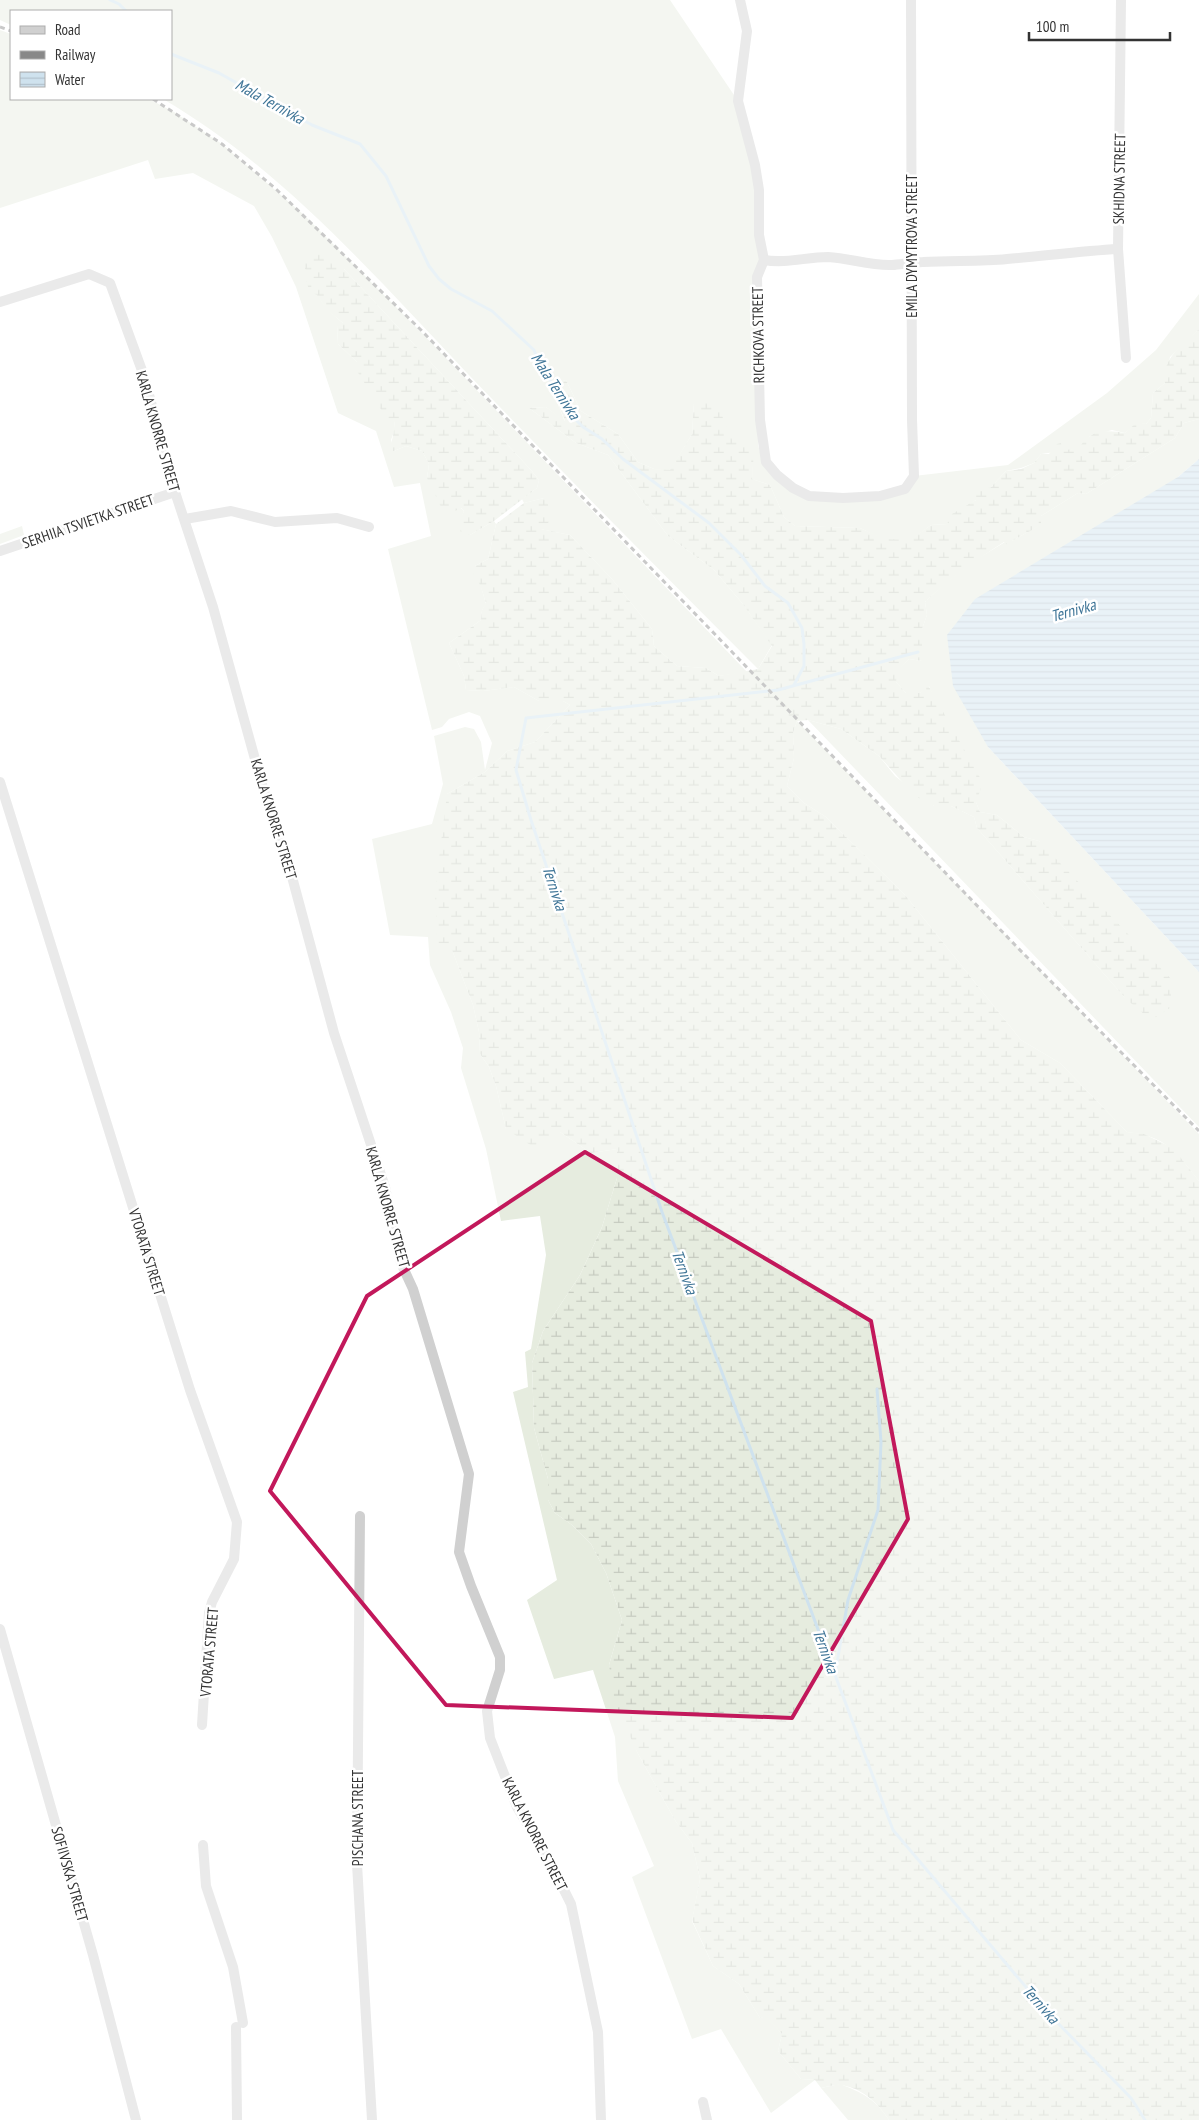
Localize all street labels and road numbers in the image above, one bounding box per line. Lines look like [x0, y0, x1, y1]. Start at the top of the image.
street label: SKHIDNA STREET [1109, 133, 1129, 225]
street label: EMILA DYMYTROVA STREET [902, 174, 921, 318]
street label: RICHKOVA STREET [748, 286, 768, 383]
street label: KARLA KNORRE STREET [132, 368, 184, 494]
street label: SERHIIA TSVIETKA STREET [20, 489, 157, 552]
street label: KARLA KNORRE STREET [247, 756, 301, 882]
street label: KARLA KNORRE STREET [362, 1144, 414, 1270]
street label: VTORATA STREET [124, 1205, 169, 1298]
street label: VTORATA STREET [196, 1606, 222, 1699]
street label: PISCHANA STREET [348, 1769, 367, 1866]
street label: KARLA KNORRE STREET [498, 1774, 572, 1894]
street label: SOFIIVSKA STREET [47, 1824, 93, 1924]

